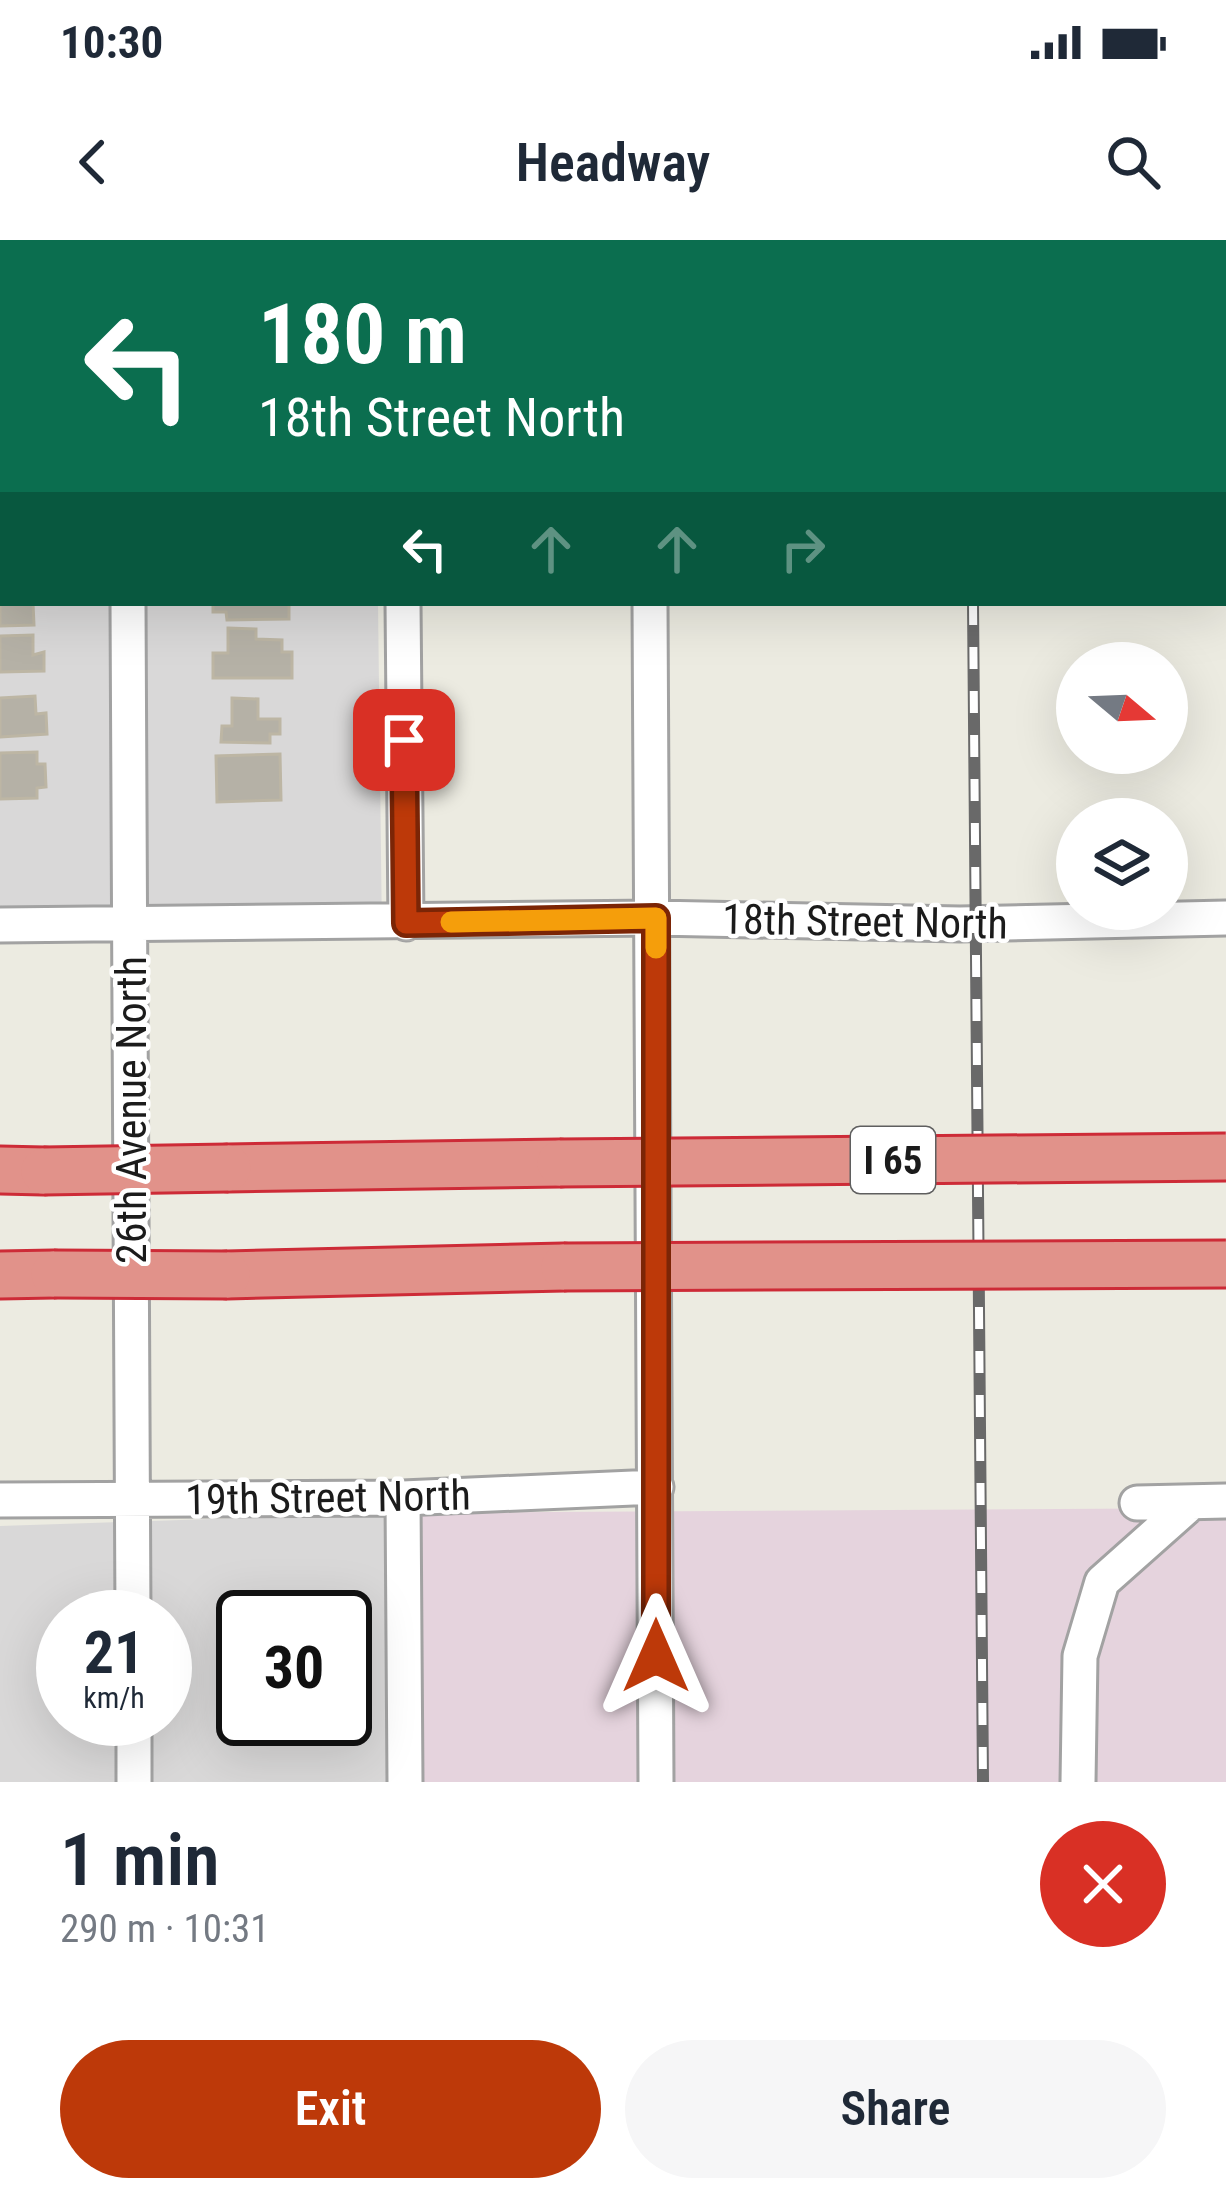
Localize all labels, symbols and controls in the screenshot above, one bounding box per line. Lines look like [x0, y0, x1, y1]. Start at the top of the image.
text: 10:30 [60, 16, 163, 69]
icon: back [60, 129, 126, 195]
icon: search [1100, 129, 1166, 195]
text: Headway [516, 131, 710, 194]
text: 180 m [258, 285, 467, 384]
icon: left [60, 288, 216, 444]
text: 18th Street North [258, 386, 625, 449]
icon: left [392, 516, 458, 582]
icon: ahead [518, 516, 584, 582]
icon: ahead [644, 516, 710, 582]
icon: right [770, 516, 836, 582]
north arrow [1056, 642, 1188, 774]
map controls [1056, 642, 1188, 930]
pin [353, 689, 455, 791]
icon: arrive [371, 707, 437, 773]
button: layers [1056, 798, 1188, 930]
street label: 18th Street North [722, 895, 1008, 948]
street label: 26th Avenue North [107, 956, 156, 1264]
road number: I 65 [851, 1127, 935, 1193]
street label: 19th Street North [185, 1471, 471, 1524]
speed limit sign: 30 [216, 1590, 372, 1746]
position arrow [593, 1593, 719, 1719]
text: 21 [84, 1617, 144, 1688]
text: km/h [83, 1680, 145, 1715]
text: 1 min [60, 1818, 219, 1903]
button: close [1040, 1821, 1166, 1947]
text: 290 m · 10:31 [60, 1906, 270, 1952]
button: Exit [60, 2040, 601, 2178]
button: Share [625, 2040, 1166, 2178]

